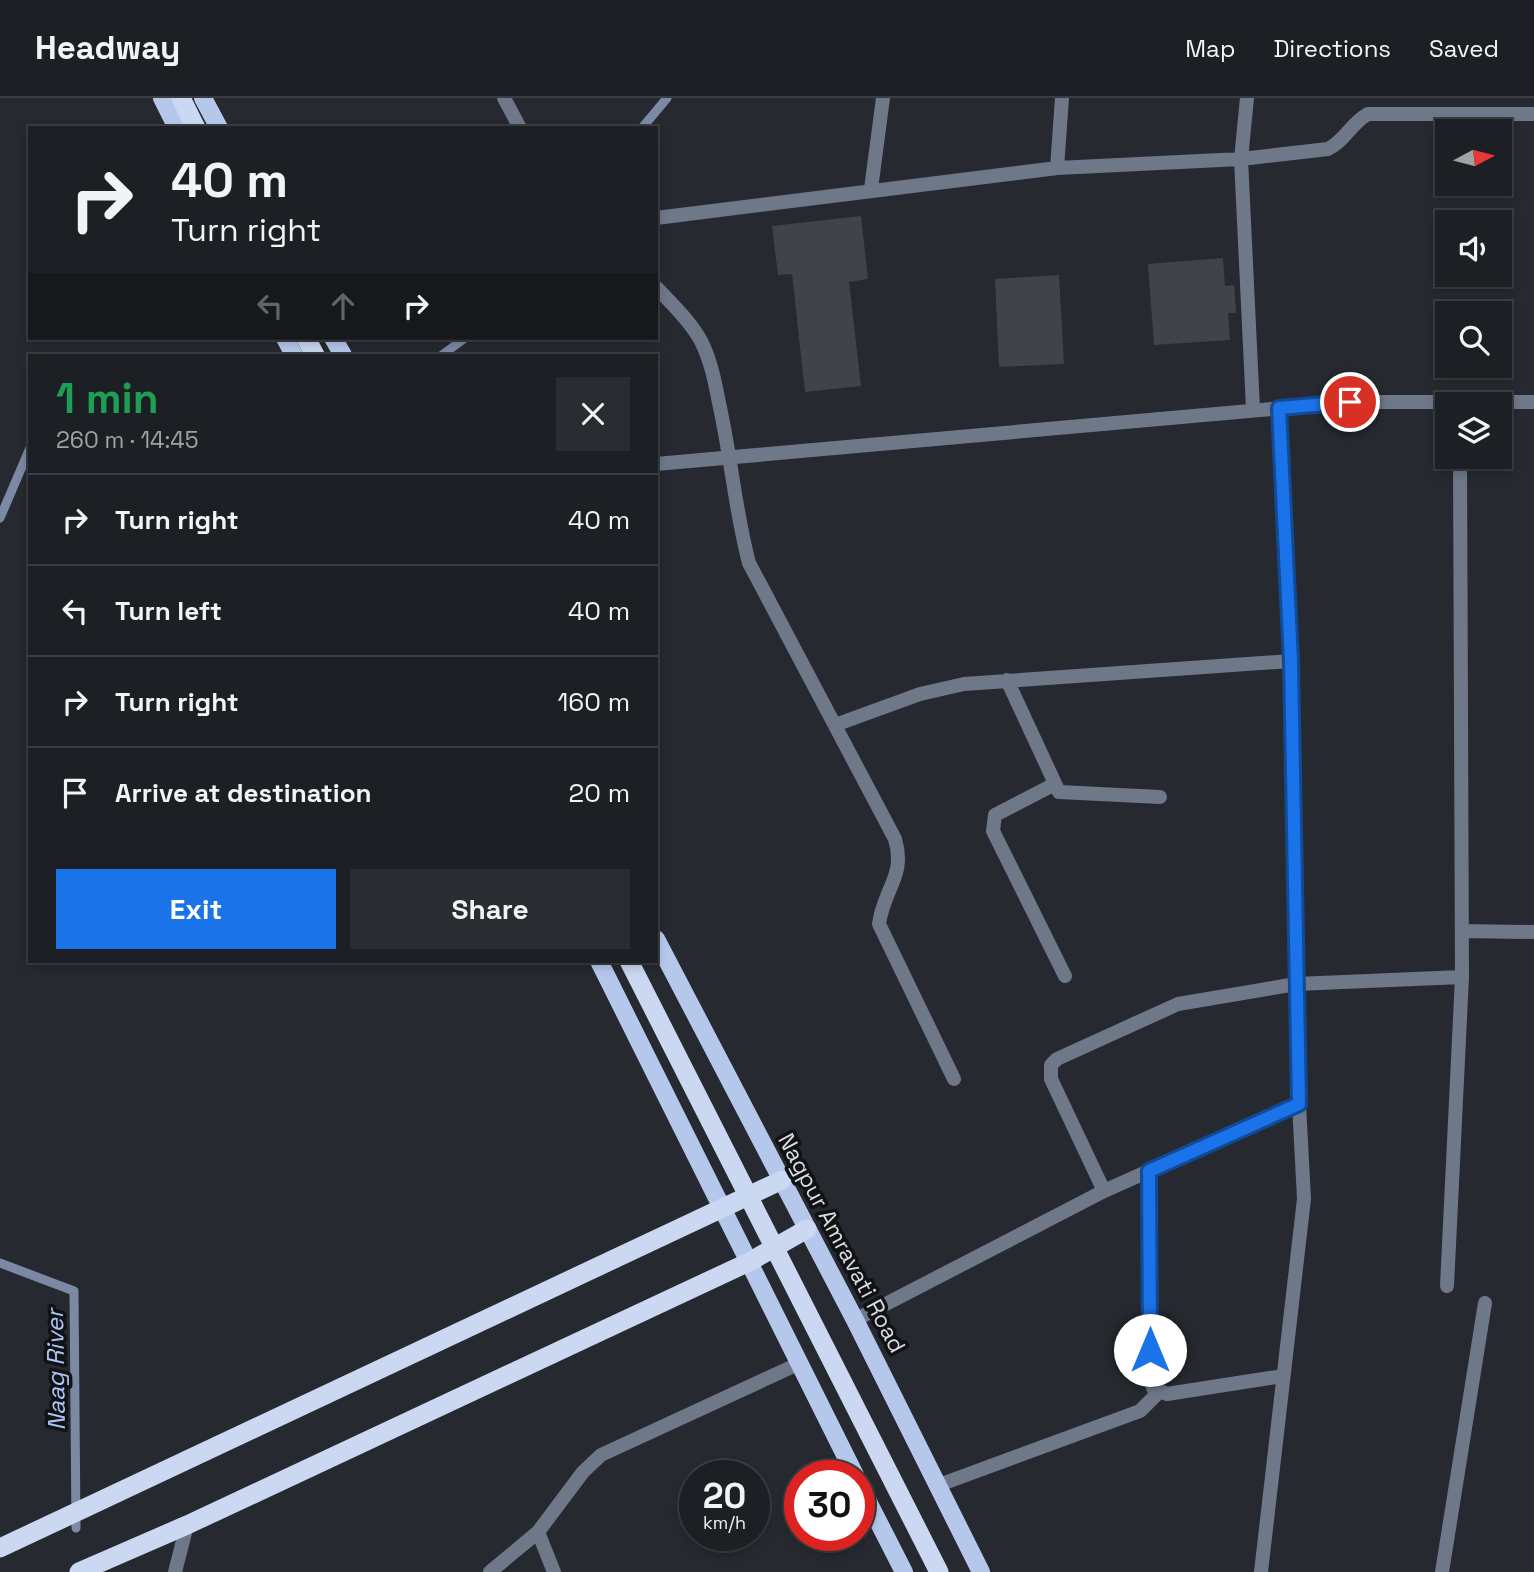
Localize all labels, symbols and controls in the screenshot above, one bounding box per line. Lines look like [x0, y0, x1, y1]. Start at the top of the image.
text: Headway [35, 27, 180, 69]
text: Map [1185, 33, 1235, 64]
text: Directions [1273, 33, 1391, 64]
text: Saved [1429, 33, 1499, 64]
north arrow [1435, 119, 1512, 196]
map controls [1435, 119, 1512, 469]
text: 40 m [171, 149, 288, 211]
icon: right [56, 154, 147, 245]
text: Turn right [171, 210, 321, 250]
button: sound [1435, 210, 1512, 287]
icon: left [251, 287, 289, 325]
icon: ahead [324, 287, 362, 325]
icon: right [397, 287, 435, 325]
button: search [1435, 301, 1512, 378]
text: 1 min [56, 372, 159, 425]
pin [1320, 372, 1380, 432]
button: close [556, 377, 630, 451]
icon: arrive [1331, 383, 1369, 421]
button: layers [1435, 392, 1512, 469]
text: 260 m · 14:45 [56, 425, 198, 455]
icon: right [56, 501, 94, 539]
text: Turn right [115, 503, 239, 537]
text: 40 m [568, 503, 630, 537]
icon: left [56, 592, 94, 630]
text: Turn left [115, 594, 222, 628]
text: 40 m [568, 594, 630, 628]
icon: right [56, 683, 94, 721]
text: Turn right [115, 685, 239, 719]
text: 160 m [558, 685, 630, 719]
icon: arrive [56, 774, 94, 812]
text: Arrive at destination [115, 776, 372, 810]
text: 20 m [569, 776, 630, 810]
button: Exit [56, 869, 336, 949]
button: Share [350, 869, 630, 949]
street label: Nagpur Amravati Road [771, 1128, 913, 1358]
water label: Naag River [39, 1306, 72, 1431]
position arrow [1113, 1313, 1187, 1387]
speed limit sign: 30 [784, 1460, 875, 1551]
text: 20 [703, 1474, 746, 1518]
text: km/h [703, 1511, 746, 1534]

